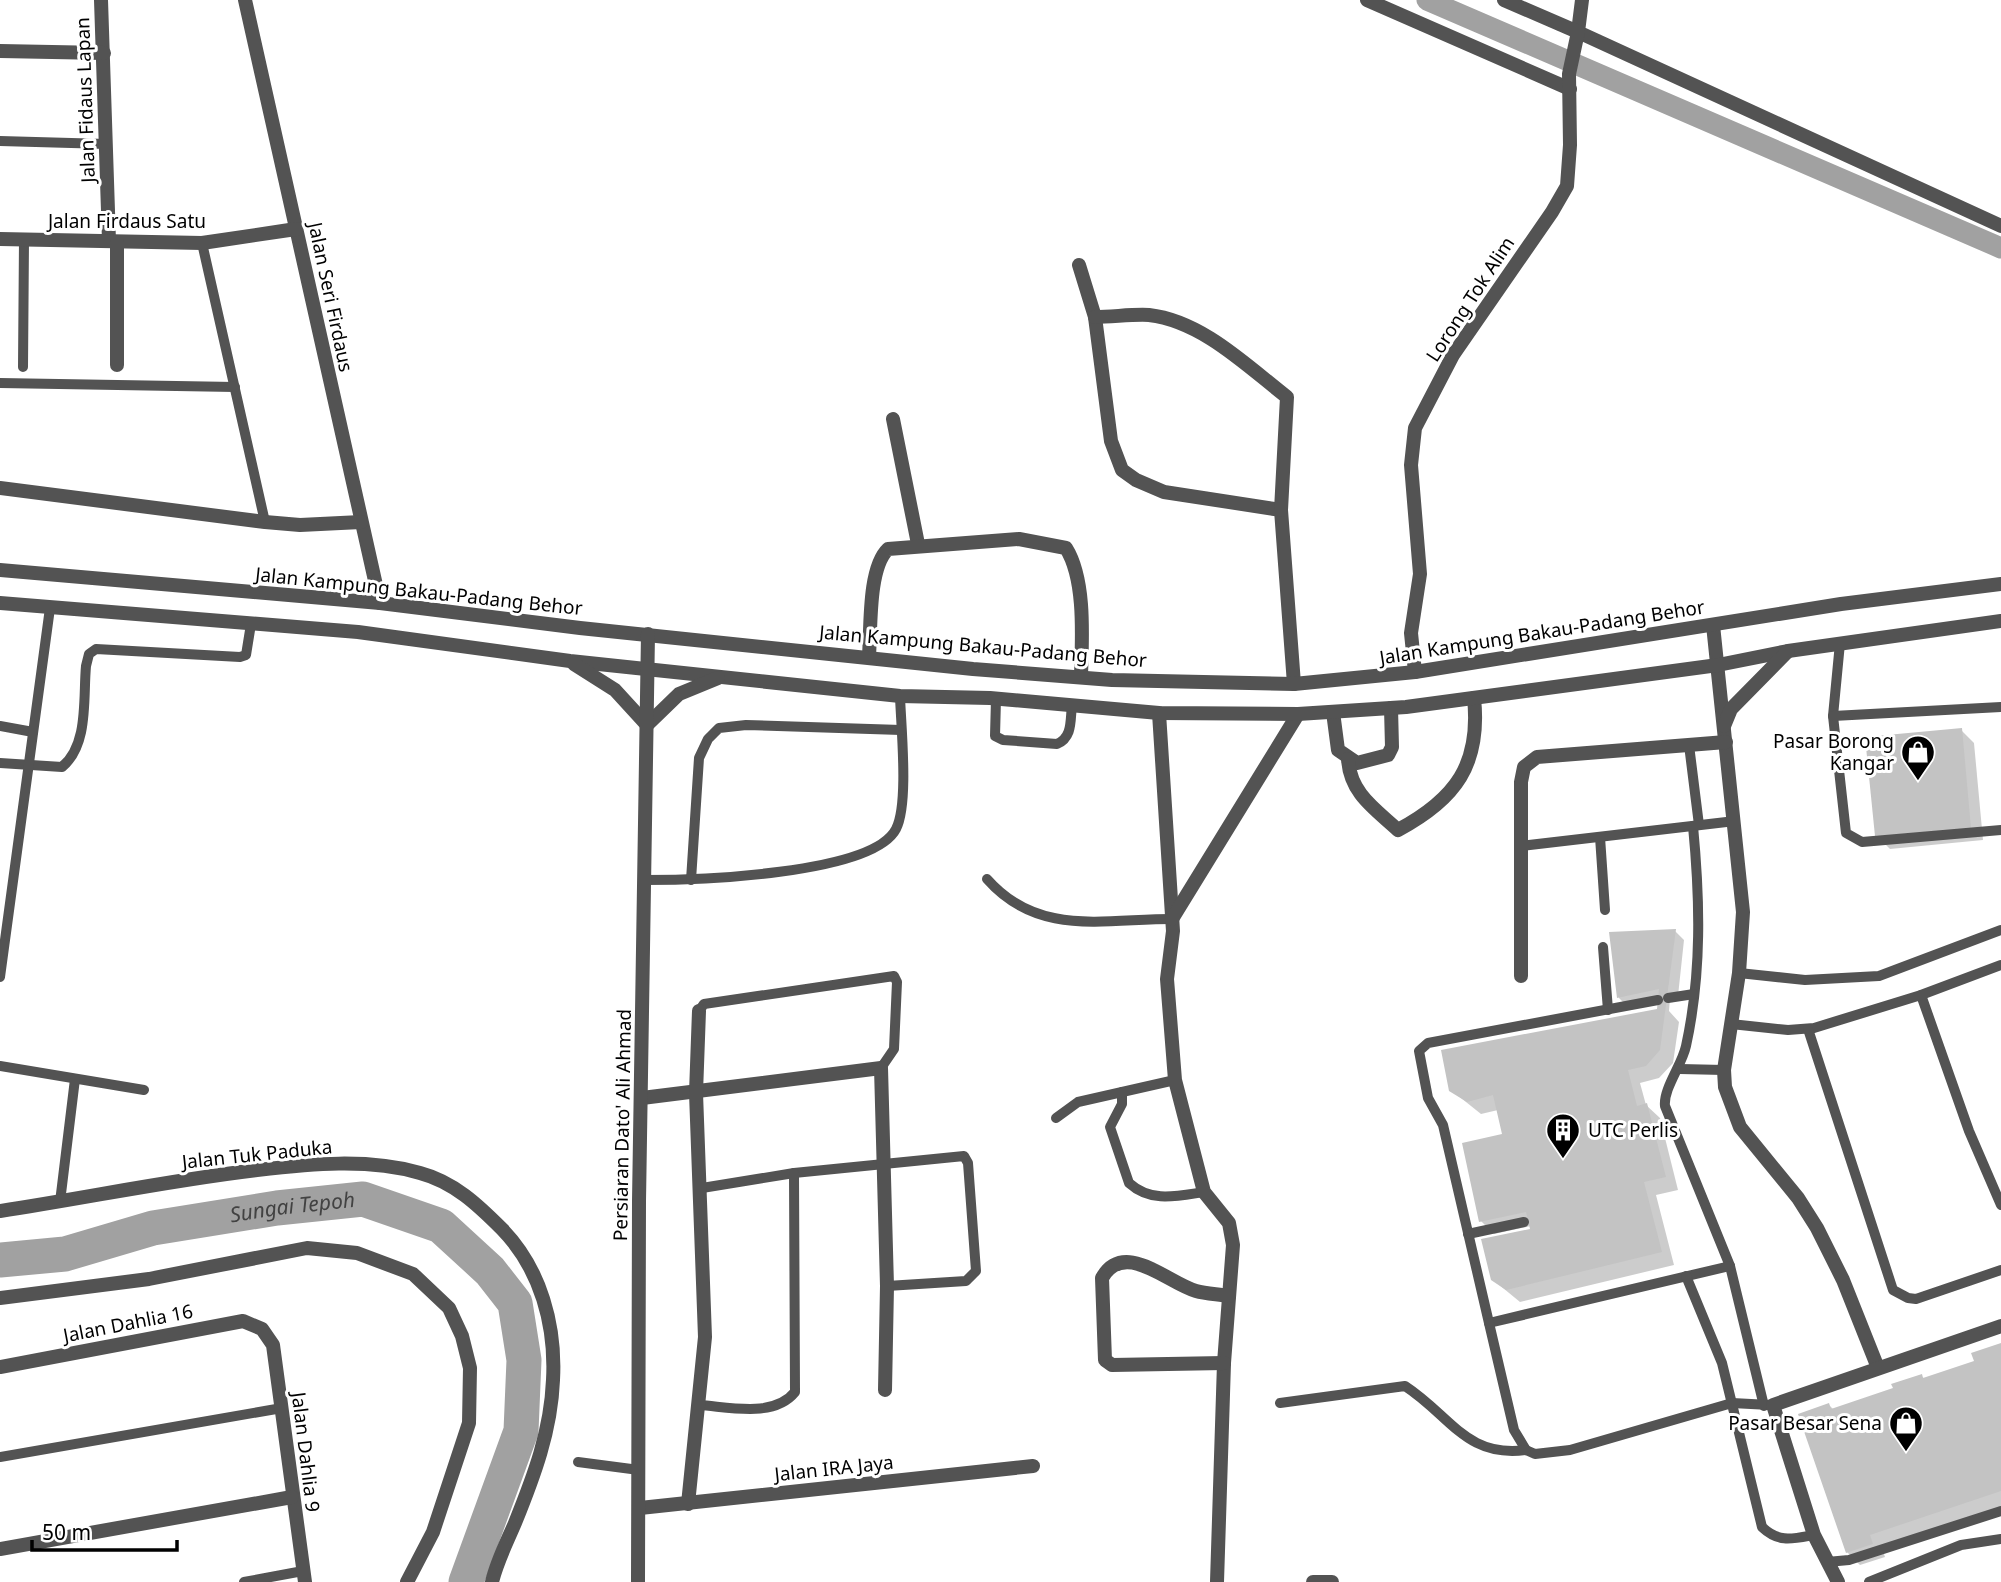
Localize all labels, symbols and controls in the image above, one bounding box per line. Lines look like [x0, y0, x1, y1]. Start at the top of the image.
street label: Jalan Fidaus Lapan [69, 17, 101, 185]
street label: Jalan Firdaus Satu [46, 208, 206, 234]
street label: Jalan Seri Firdaus [302, 218, 360, 374]
street label: Lorong Tok Alim [1420, 231, 1520, 367]
street label: Jalan Kampung Bakau-Padang Behor [252, 561, 584, 621]
street label: Jalan Kampung Bakau-Padang Behor [1376, 593, 1707, 671]
street label: Jalan Kampung Bakau-Padang Behor [816, 619, 1148, 673]
place label: Pasar Borong Kangar [1773, 728, 1894, 776]
shop icon: Pasar Borong Kangar [1899, 733, 1937, 782]
street label: Persiaran Dato' Ali Ahmad [607, 1009, 637, 1241]
building icon: UTC Perlis [1544, 1111, 1582, 1160]
place label: UTC Perlis [1588, 1117, 1678, 1143]
street label: Jalan Tuk Paduka [179, 1133, 333, 1175]
water label: Sungai Tepoh [228, 1185, 356, 1228]
street label: Jalan Dahlia 16 [59, 1298, 195, 1349]
street label: Jalan Dahlia 9 [286, 1389, 326, 1513]
shop icon: Pasar Besar Sena [1887, 1404, 1925, 1453]
place label: Pasar Besar Sena [1728, 1410, 1882, 1436]
street label: Jalan IRA Jaya [771, 1449, 895, 1487]
scale bar [32, 1508, 177, 1552]
text: 50 m [42, 1518, 91, 1546]

